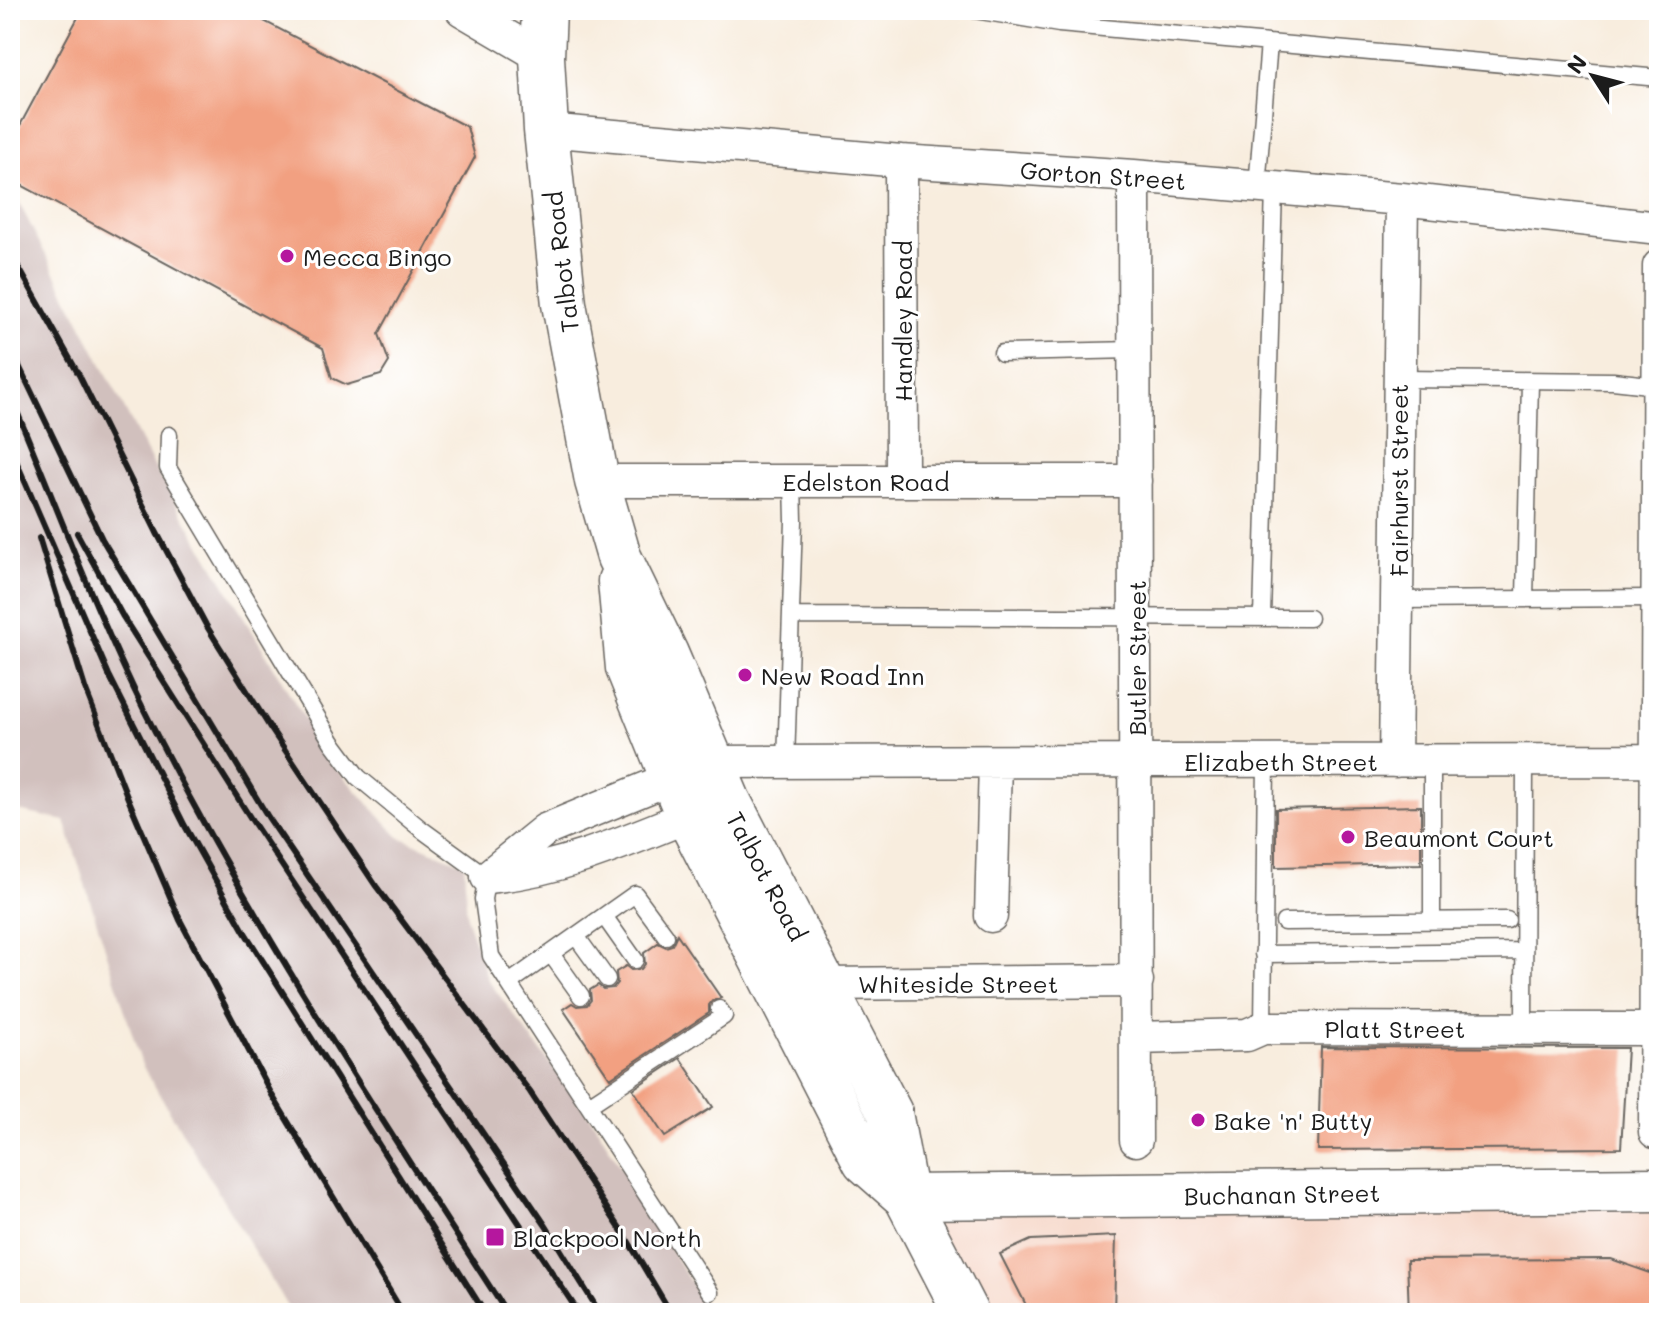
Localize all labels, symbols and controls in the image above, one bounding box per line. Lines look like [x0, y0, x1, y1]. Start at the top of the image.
north arrow [1553, 36, 1633, 116]
text: N [1560, 49, 1593, 79]
street label: Gorton Street [1019, 154, 1187, 196]
street label: Talbot Road [537, 190, 585, 334]
street label: Handley Road [887, 240, 918, 402]
place label: Mecca Bingo [303, 241, 452, 272]
marker: Mecca Bingo [278, 247, 296, 265]
street label: Fairhurst Street [1383, 384, 1414, 576]
street label: Edelston Road [782, 466, 950, 497]
street label: Butler Street [1121, 580, 1152, 736]
place label: New Road Inn [761, 660, 924, 691]
marker: New Road Inn [736, 666, 754, 684]
street label: Elizabeth Street [1184, 746, 1378, 777]
street label: Talbot Road [720, 806, 814, 946]
place label: Beaumont Court [1364, 822, 1554, 853]
marker: Beaumont Court [1339, 828, 1357, 846]
street label: Whiteside Street [858, 968, 1058, 999]
street label: Platt Street [1325, 1013, 1465, 1044]
place label: Bake 'n' Butty [1214, 1105, 1372, 1136]
marker: Bake 'n' Butty [1189, 1111, 1207, 1129]
street label: Buchanan Street [1184, 1177, 1380, 1211]
place label: Blackpool North [513, 1222, 701, 1253]
marker: Blackpool North [484, 1226, 506, 1248]

